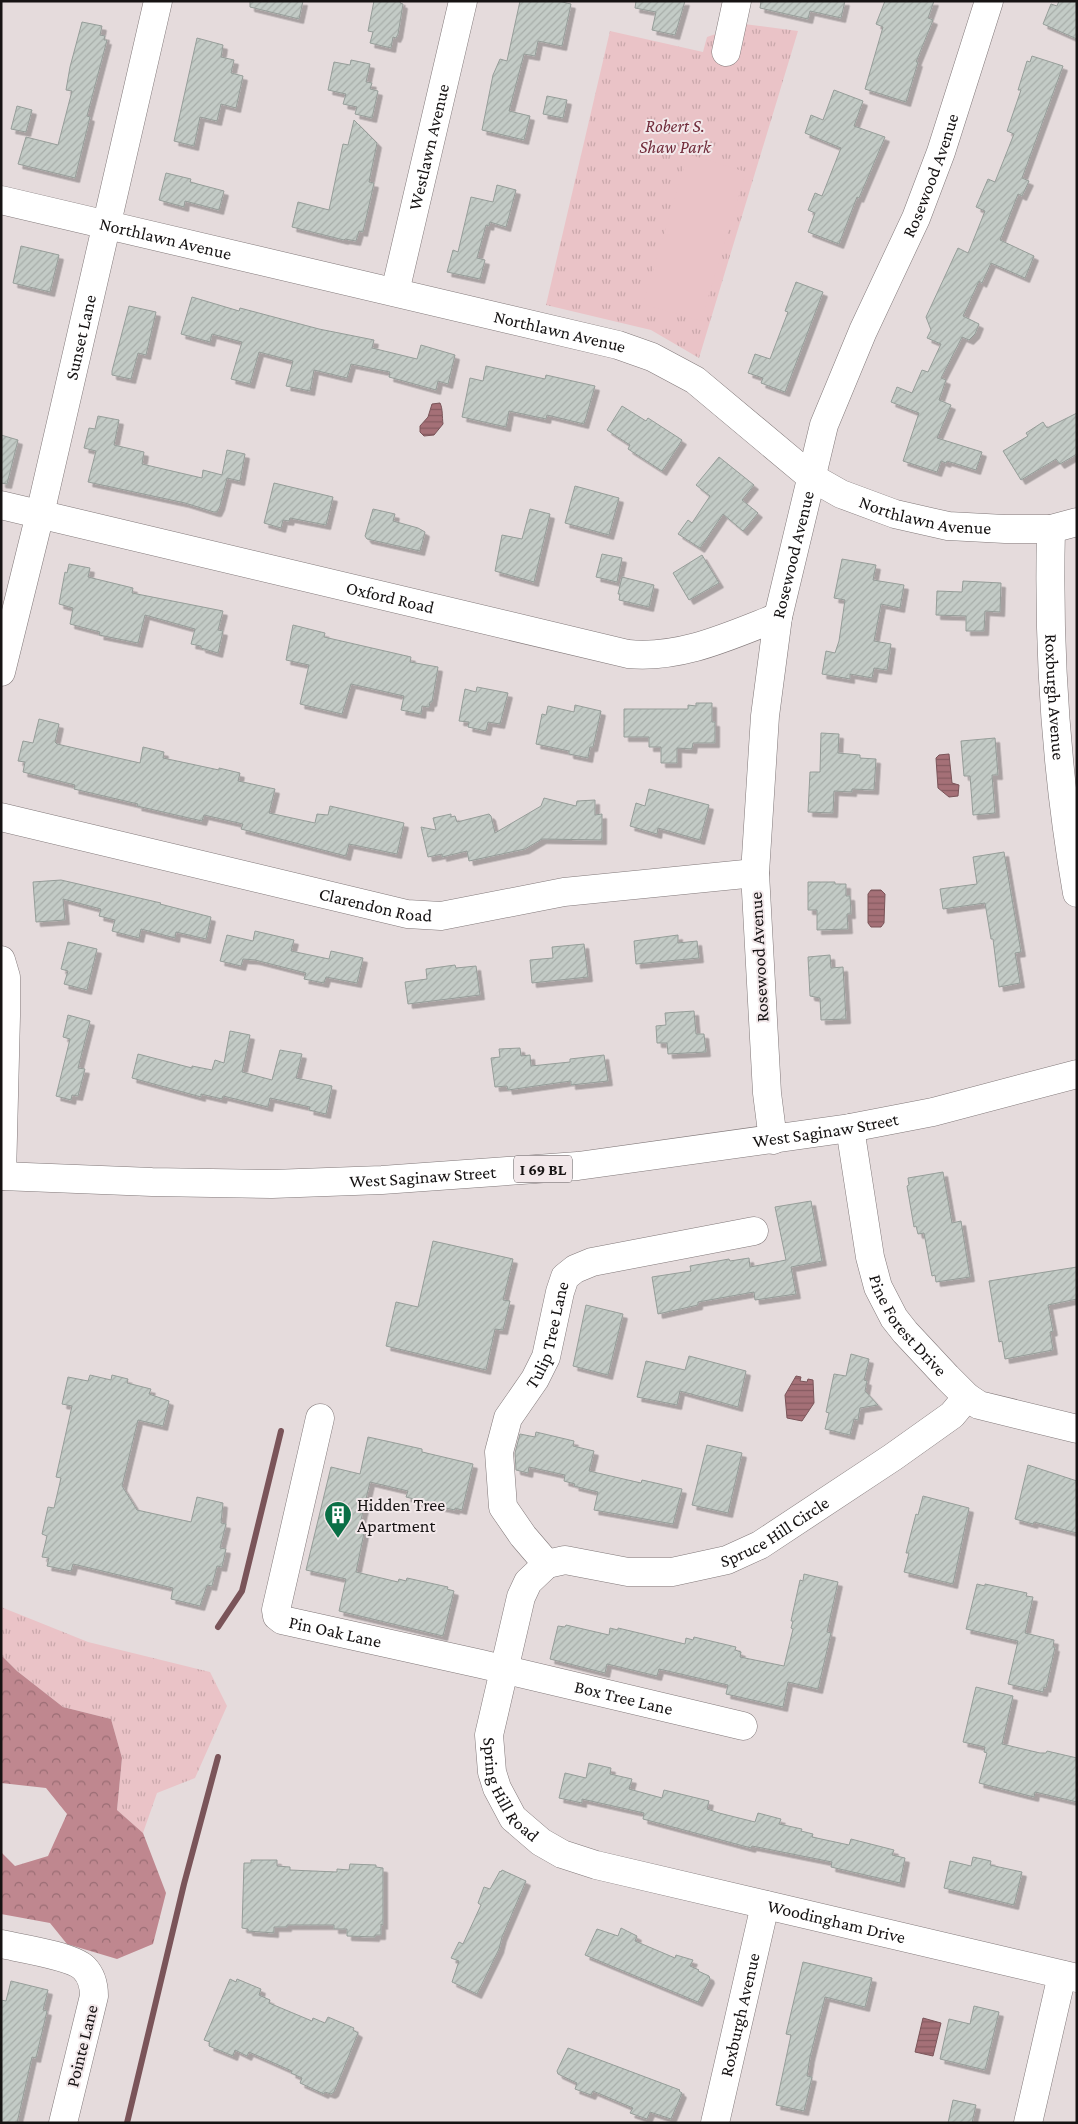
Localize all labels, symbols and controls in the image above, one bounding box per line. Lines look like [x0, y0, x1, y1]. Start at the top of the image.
street label: Westlawn Avenue [404, 82, 453, 212]
street label: Rosewood Avenue [898, 111, 963, 240]
park label: Robert S. Shaw Park [639, 116, 712, 157]
street label: Northlawn Avenue [97, 213, 234, 264]
street label: Sunset Lane [61, 293, 100, 382]
street label: Northlawn Avenue [492, 306, 629, 357]
street label: Rosewood Avenue [768, 489, 818, 620]
street label: Northlawn Avenue [856, 492, 992, 538]
street label: Oxford Road [344, 577, 437, 618]
street label: Roxburgh Avenue [1041, 633, 1069, 761]
street label: Clarendon Road [317, 883, 433, 925]
street label: Rosewood Avenue [746, 891, 772, 1023]
street label: West Saginaw Street [752, 1109, 901, 1151]
road number: I 69 BL [514, 1156, 572, 1182]
street label: West Saginaw Street [349, 1162, 498, 1191]
street label: Pine Forest Drive [865, 1272, 951, 1380]
street label: Tulip Tree Lane [521, 1279, 573, 1393]
street label: Spruce Hill Circle [719, 1492, 833, 1571]
place label: Hidden Tree Apartment [357, 1495, 445, 1536]
building icon: Hidden Tree Apartment [323, 1500, 353, 1539]
street label: Pin Oak Lane [287, 1612, 383, 1652]
street label: Box Tree Lane [573, 1677, 675, 1719]
street label: Spring Hill Road [479, 1736, 543, 1846]
street label: Woodingham Drive [765, 1896, 908, 1947]
street label: Roxburgh Avenue [716, 1951, 764, 2079]
street label: Pointe Lane [62, 2003, 102, 2089]

